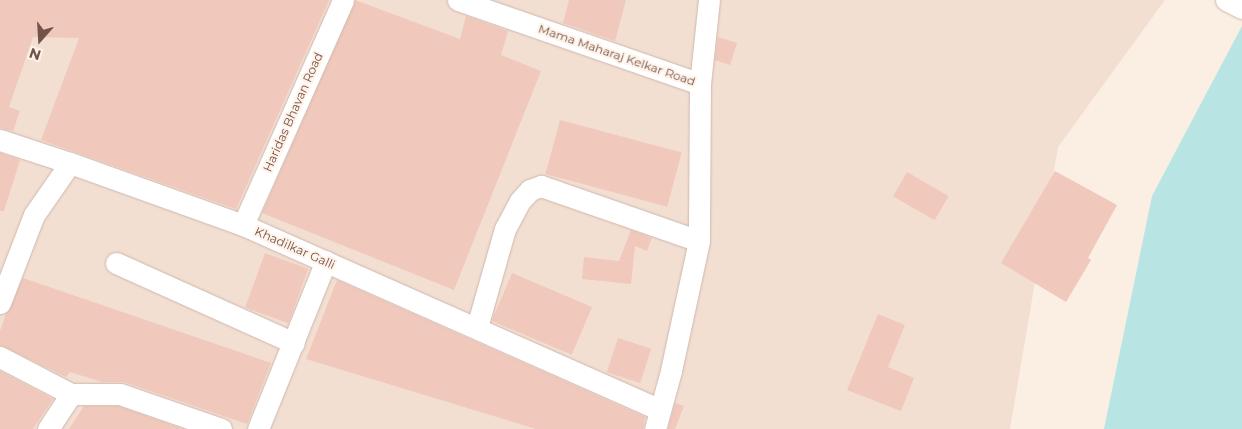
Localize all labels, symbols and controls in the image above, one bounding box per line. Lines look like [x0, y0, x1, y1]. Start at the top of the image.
north arrow [15, 15, 65, 65]
street label: Mama Maharaj Kelkar Road [537, 21, 697, 89]
text: N [27, 44, 43, 65]
street label: Haridas Bhavan Road [260, 50, 326, 174]
street label: Khadilkar Galli [253, 224, 337, 272]

